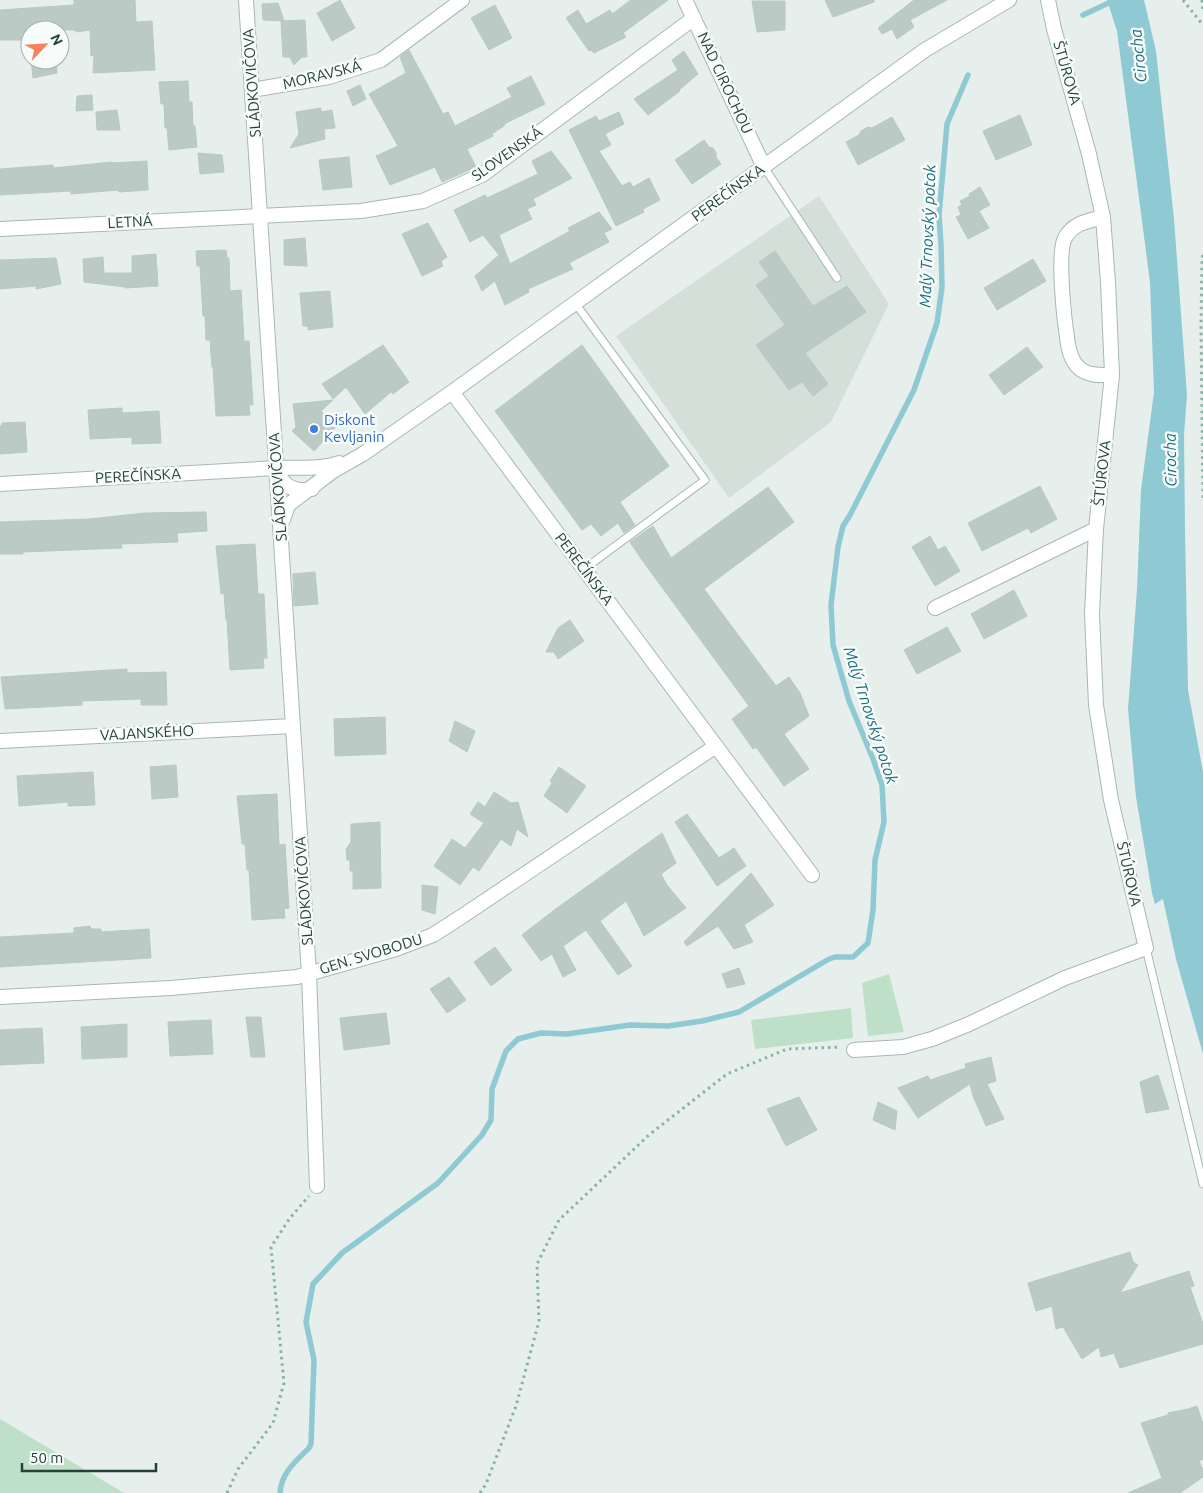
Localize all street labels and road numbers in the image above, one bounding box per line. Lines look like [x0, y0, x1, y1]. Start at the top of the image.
street label: SLÁDKOVIČOVA [239, 28, 264, 138]
street label: NAD CIROCHOU [694, 29, 756, 136]
street label: ŠTÚROVA [1050, 39, 1085, 107]
street label: MORAVSKÁ [281, 57, 363, 92]
street label: SLOVENSKÁ [468, 123, 546, 184]
street label: PEREČÍNSKA [688, 160, 768, 225]
street label: LETNÁ [107, 212, 153, 231]
street label: SLÁDKOVIČOVA [265, 432, 290, 542]
street label: ŠTÚROVA [1090, 439, 1113, 507]
street label: PEREČÍNSKA [95, 465, 182, 486]
street label: PEREČÍNSKA [552, 529, 617, 608]
street label: VAJANSKÉHO [99, 722, 194, 743]
street label: SLÁDKOVIČOVA [291, 836, 316, 946]
street label: ŠTÚROVA [1114, 840, 1145, 908]
street label: GEN. SVOBODU [317, 930, 425, 977]

